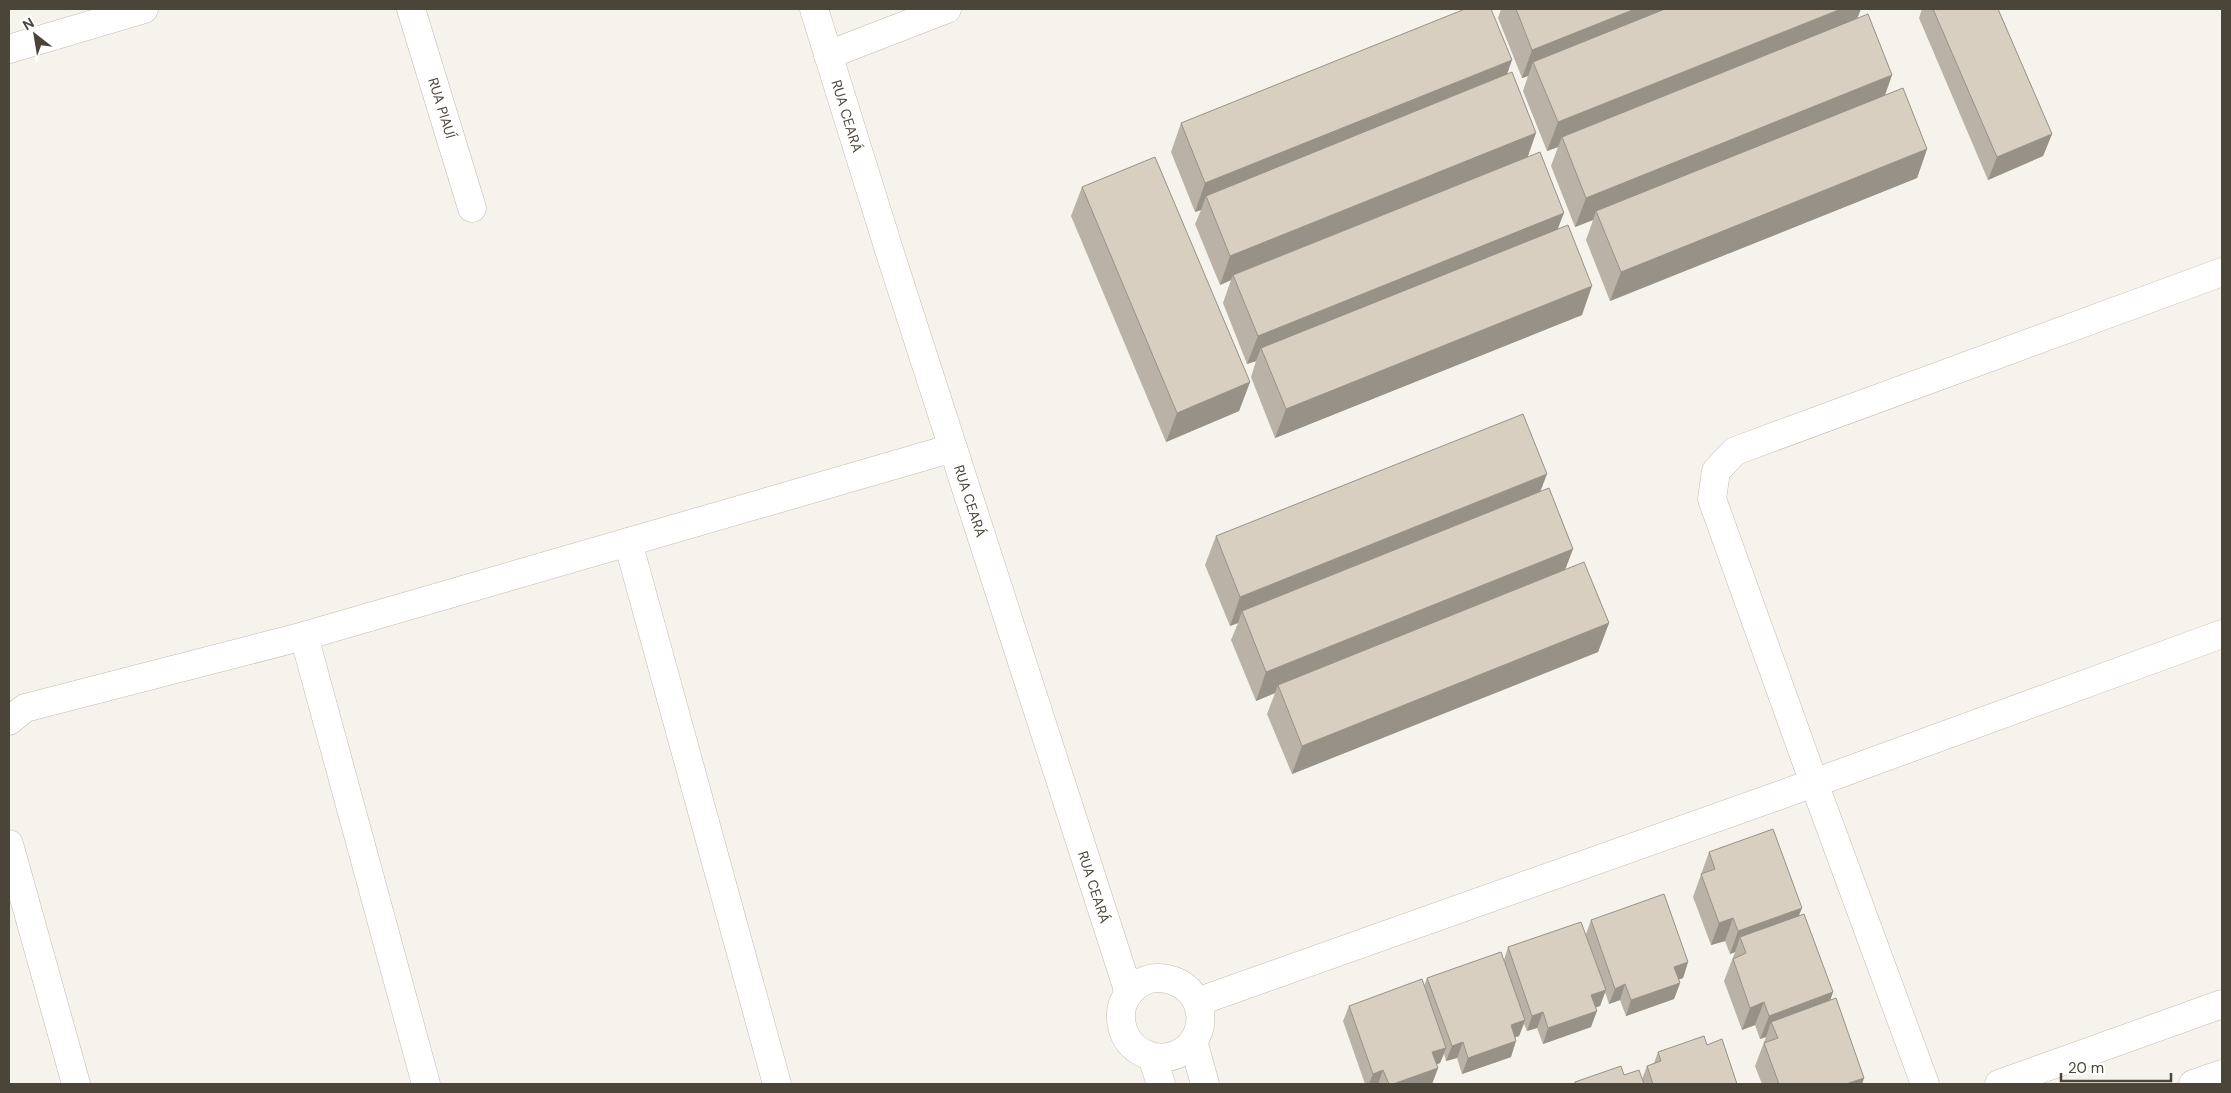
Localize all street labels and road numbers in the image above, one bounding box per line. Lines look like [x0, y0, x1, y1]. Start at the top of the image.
street label: RUA PIAUÍ [424, 75, 460, 141]
street label: RUA CEARÁ [827, 78, 867, 154]
street label: RUA CEARÁ [950, 463, 990, 539]
street label: RUA CEARÁ [1074, 849, 1114, 925]

